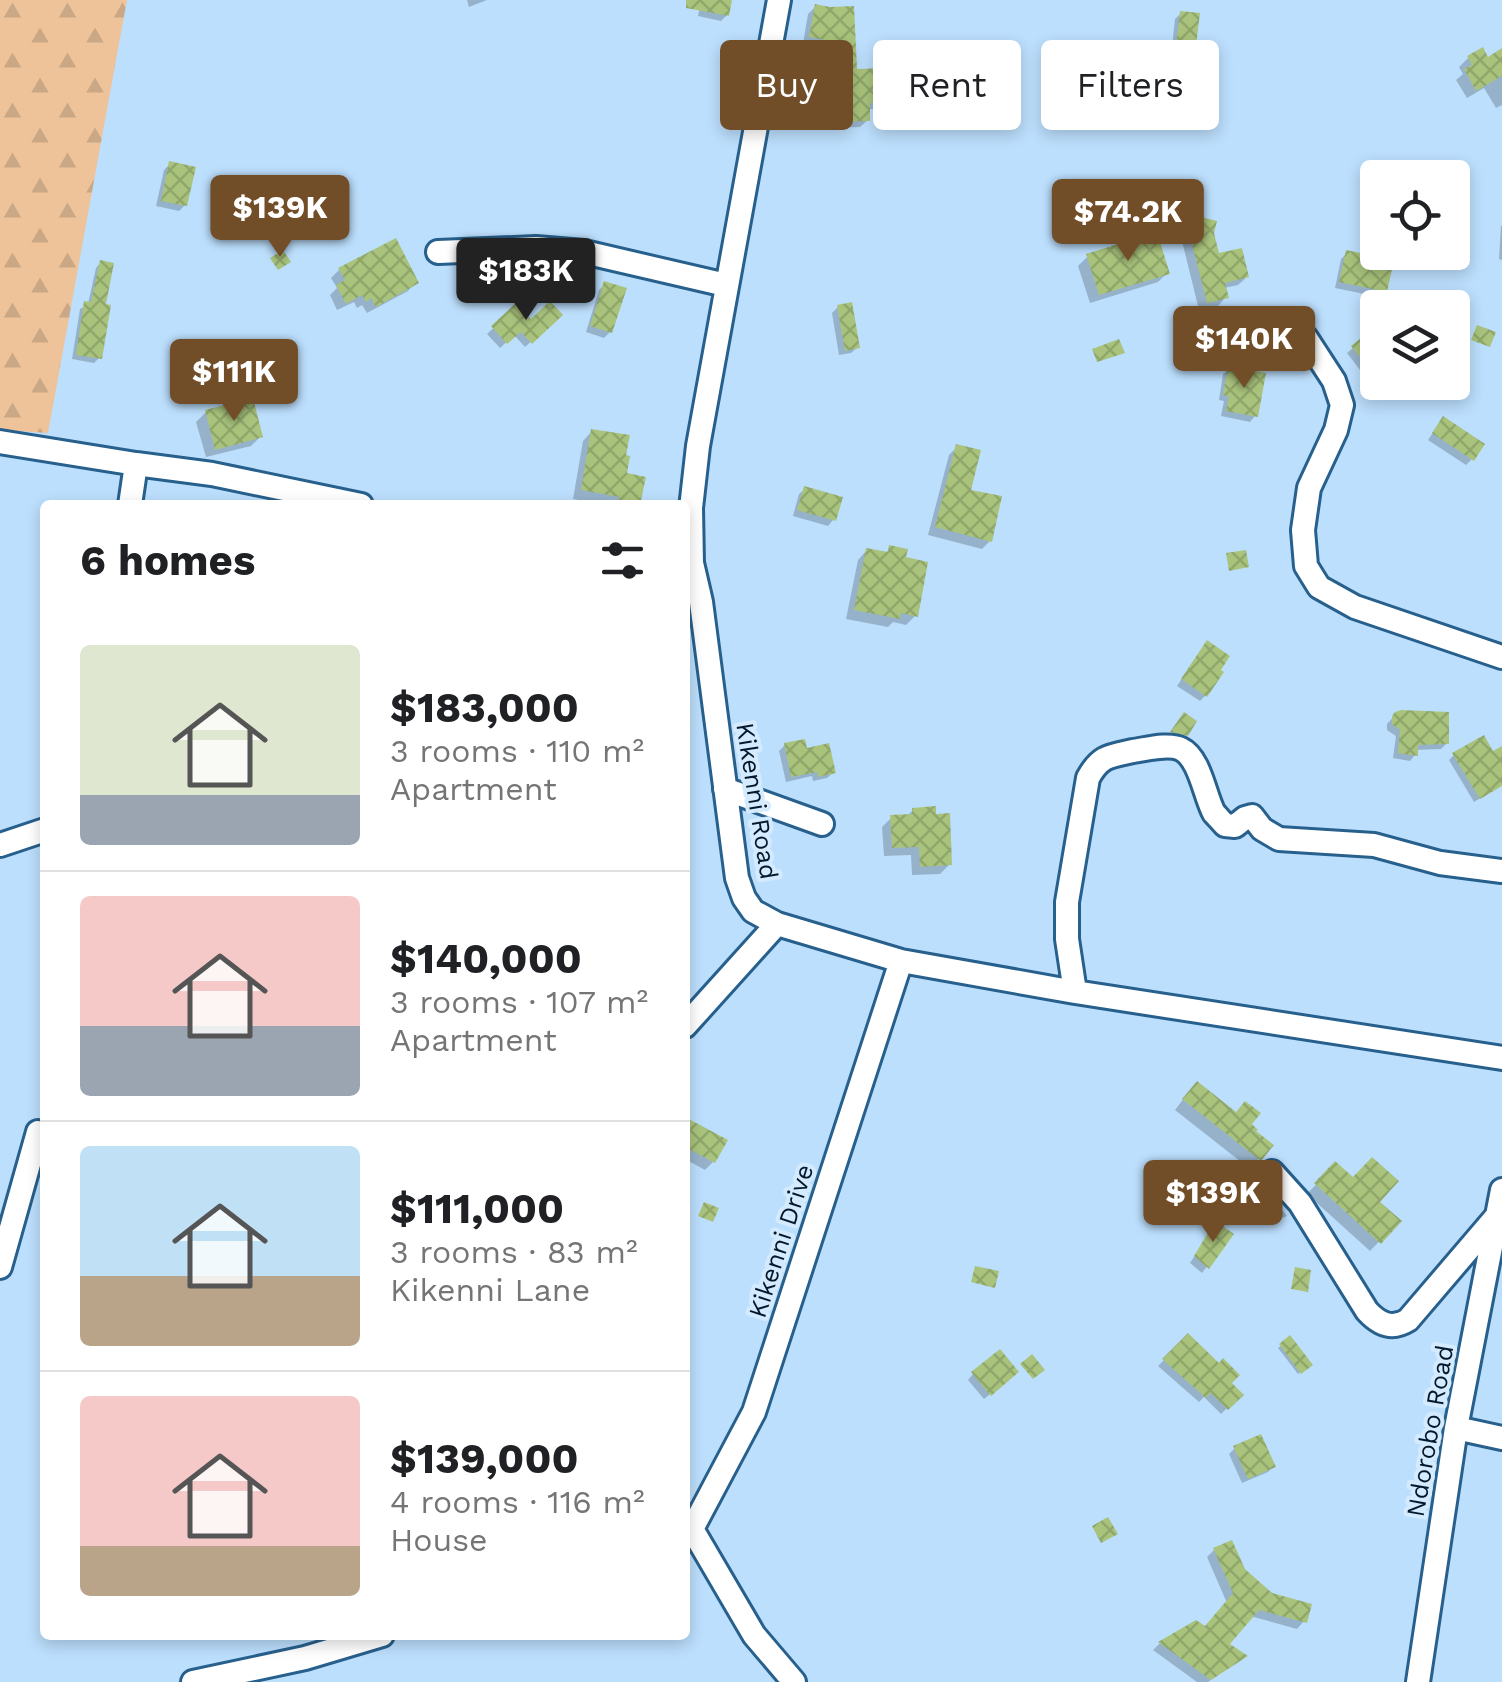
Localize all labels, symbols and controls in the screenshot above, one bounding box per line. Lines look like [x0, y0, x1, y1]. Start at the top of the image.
chip: Buy [720, 40, 853, 130]
chip: Rent [873, 40, 1021, 130]
chip: Filters [1041, 40, 1219, 130]
map controls [1360, 160, 1470, 400]
button: locate [1360, 160, 1470, 270]
pin: $139K [210, 175, 350, 260]
pin: $74.2K [1047, 179, 1209, 264]
text: $139K [232, 188, 328, 226]
text: $74.2K [1074, 192, 1182, 230]
pin: $183K [456, 238, 596, 323]
text: $183K [478, 251, 574, 289]
button: layers [1360, 290, 1470, 400]
pin: $140K [1174, 306, 1314, 391]
text: $140K [1195, 319, 1293, 357]
pin: $111K [164, 339, 304, 424]
text: $111K [192, 352, 276, 390]
icon: filters [595, 533, 650, 588]
text: 6 homes [80, 536, 255, 585]
text: $183,000 [390, 683, 579, 732]
icon: home [160, 685, 280, 805]
street label: Kikenni Road [730, 721, 784, 881]
text: 3 rooms · 110 m² [390, 732, 644, 770]
text: Apartment [390, 770, 557, 808]
text: $140,000 [390, 934, 582, 983]
icon: home [160, 936, 280, 1056]
text: 3 rooms · 107 m² [390, 983, 648, 1021]
text: Apartment [390, 1021, 557, 1059]
pin: $139K [1143, 1160, 1283, 1245]
street label: Kikenni Drive [743, 1161, 819, 1321]
text: $139K [1165, 1173, 1261, 1211]
text: $111,000 [390, 1184, 564, 1233]
icon: home [160, 1186, 280, 1306]
text: 3 rooms · 83 m² [390, 1233, 638, 1271]
text: Kikenni Lane [390, 1271, 590, 1309]
street label: Ndorobo Road [1401, 1343, 1459, 1519]
text: $139,000 [390, 1434, 579, 1483]
icon: home [160, 1436, 280, 1556]
text: 4 rooms · 116 m² [390, 1483, 645, 1521]
text: House [390, 1521, 488, 1559]

